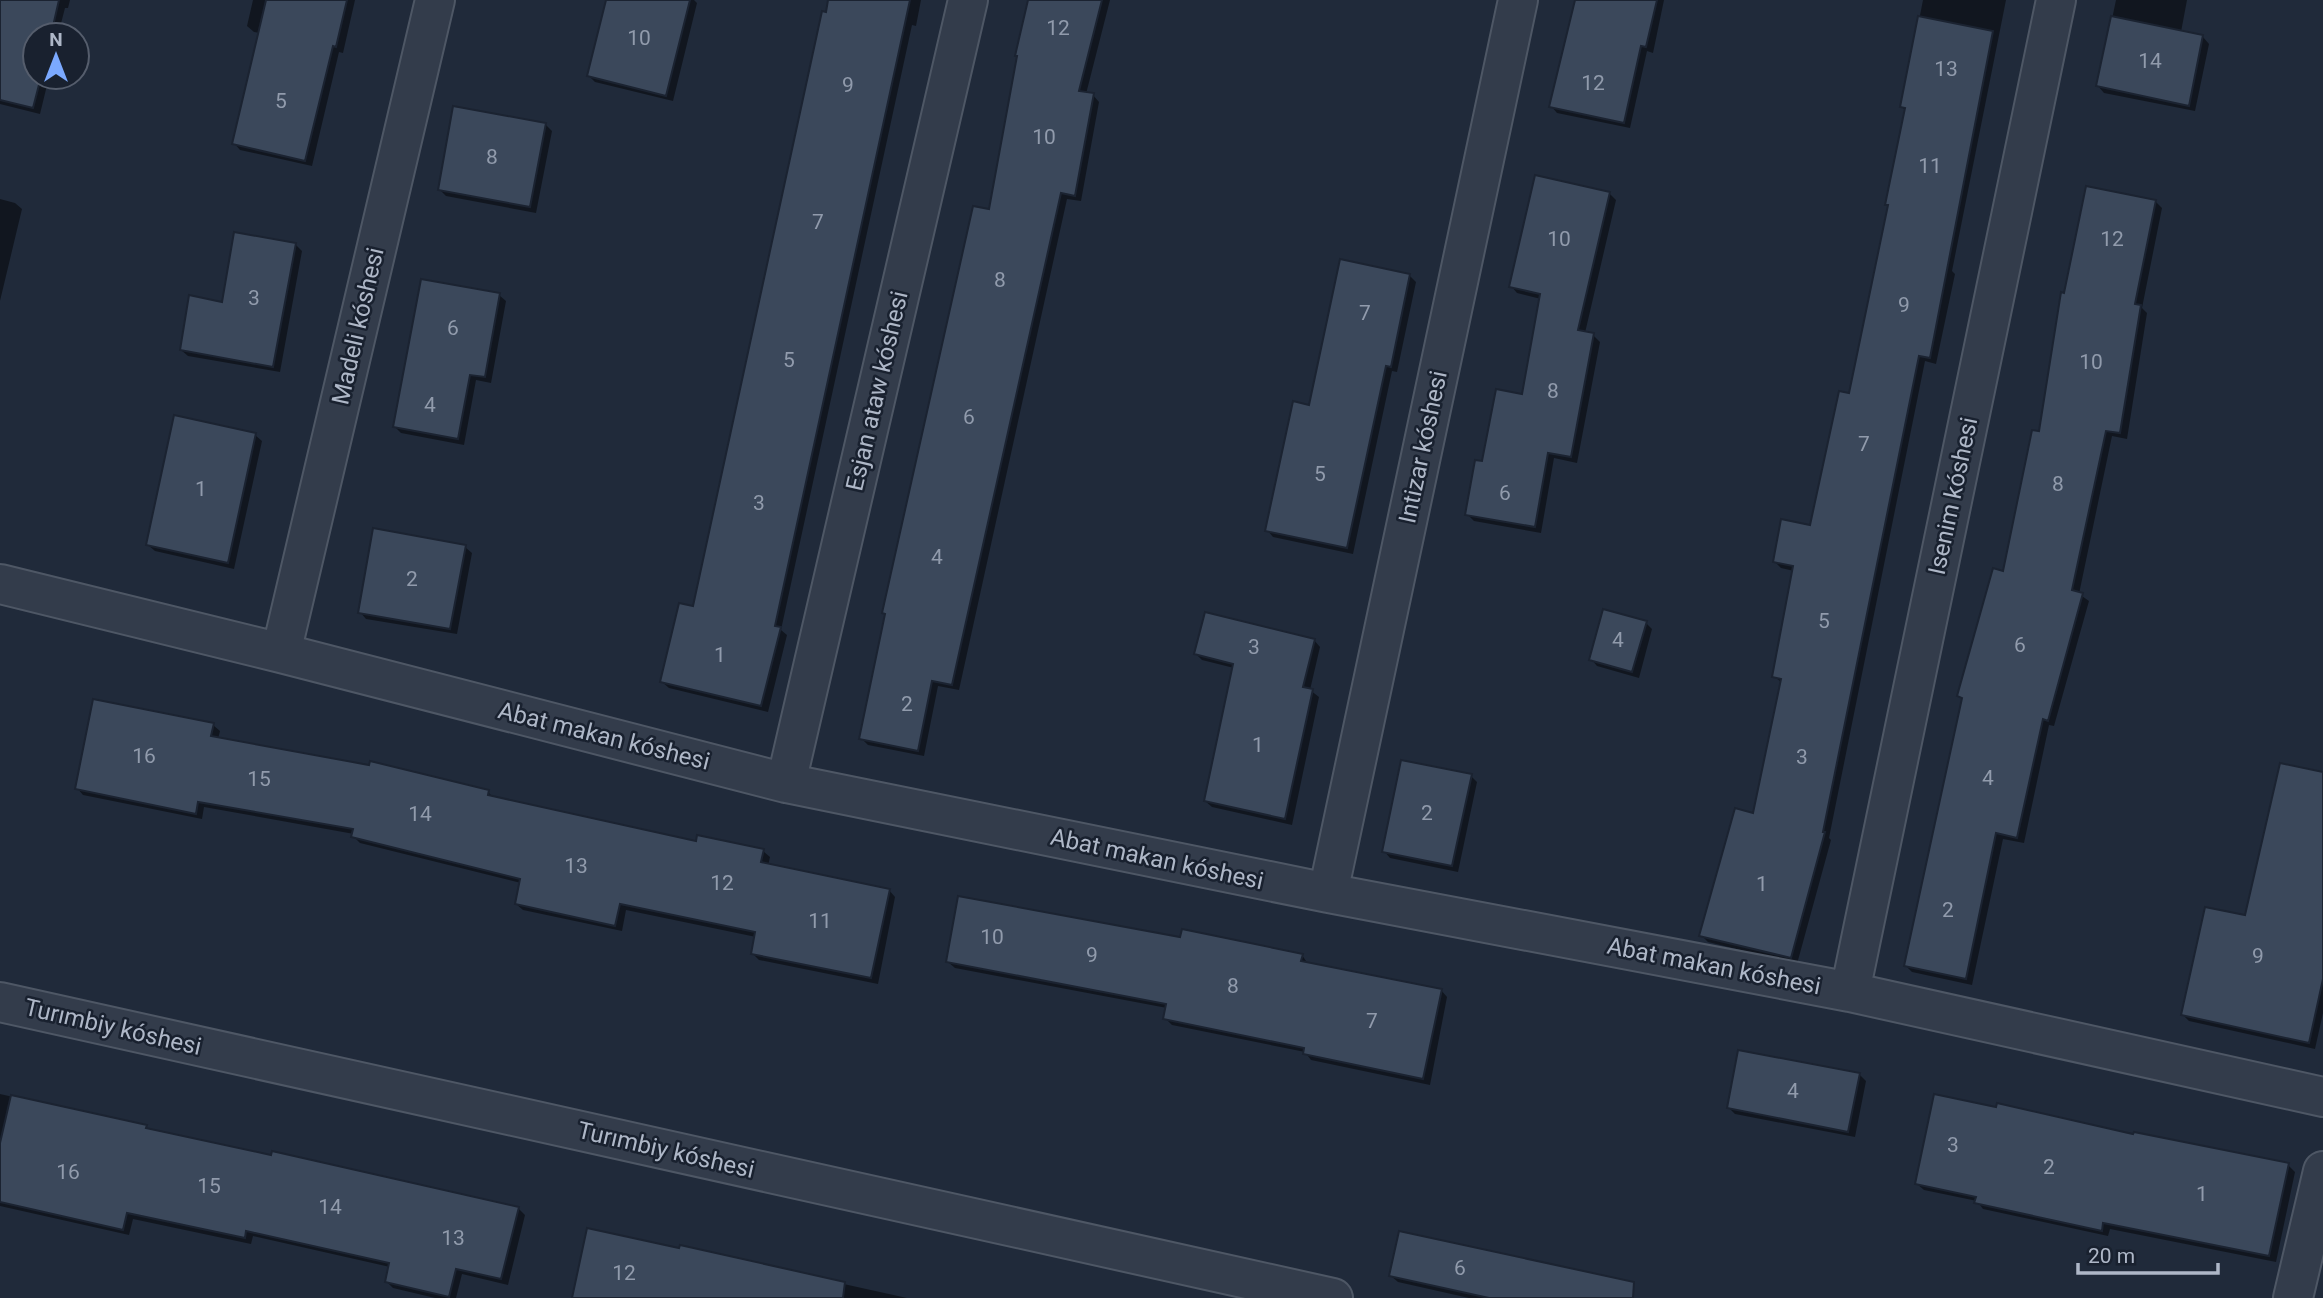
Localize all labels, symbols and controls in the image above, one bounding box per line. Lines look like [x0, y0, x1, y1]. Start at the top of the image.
house number: 12 [1046, 16, 1070, 40]
north arrow [21, 21, 91, 91]
house number: 10 [627, 26, 651, 50]
text: N [49, 28, 63, 51]
house number: 14 [2138, 49, 2162, 73]
house number: 13 [1934, 57, 1958, 81]
house number: 12 [1581, 71, 1605, 95]
house number: 9 [842, 73, 854, 97]
house number: 5 [275, 89, 287, 113]
house number: 10 [1032, 125, 1056, 149]
house number: 8 [486, 145, 498, 169]
house number: 11 [1918, 154, 1942, 178]
house number: 7 [812, 210, 824, 234]
house number: 10 [1547, 227, 1571, 251]
house number: 12 [2100, 227, 2124, 251]
street label: Madeli kóshesi [326, 245, 390, 407]
house number: 8 [994, 268, 1006, 292]
house number: 3 [248, 286, 260, 310]
street label: Esjan ataw kóshesi [840, 288, 914, 494]
house number: 9 [1898, 293, 1910, 317]
house number: 7 [1359, 301, 1371, 325]
house number: 6 [447, 316, 459, 340]
house number: 5 [783, 348, 795, 372]
house number: 10 [2079, 350, 2103, 374]
street label: Intizar kóshesi [1393, 368, 1453, 526]
house number: 8 [1547, 379, 1559, 403]
house number: 4 [424, 393, 436, 417]
house number: 6 [963, 405, 975, 429]
street label: Isenim kóshesi [1923, 415, 1983, 577]
house number: 7 [1858, 432, 1870, 456]
house number: 5 [1314, 462, 1326, 486]
house number: 8 [2052, 472, 2064, 496]
house number: 1 [195, 477, 207, 501]
house number: 6 [1499, 481, 1511, 505]
house number: 3 [753, 491, 765, 515]
house number: 4 [931, 545, 943, 569]
house number: 2 [406, 567, 418, 591]
house number: 5 [1818, 609, 1830, 633]
house number: 4 [1612, 628, 1624, 652]
house number: 6 [2014, 633, 2026, 657]
house number: 3 [1248, 635, 1260, 659]
house number: 1 [714, 643, 726, 667]
house number: 2 [901, 692, 913, 716]
street label: Abat makan kóshesi [495, 696, 713, 776]
house number: 1 [1252, 733, 1264, 757]
house number: 16 [132, 744, 156, 768]
house number: 3 [1796, 745, 1808, 769]
house number: 4 [1982, 766, 1994, 790]
house number: 15 [247, 767, 271, 791]
house number: 2 [1421, 801, 1433, 825]
house number: 14 [408, 802, 432, 826]
street label: Abat makan kóshesi [1048, 823, 1266, 895]
house number: 13 [564, 854, 588, 878]
house number: 12 [710, 871, 734, 895]
house number: 1 [1756, 872, 1768, 896]
house number: 2 [1942, 898, 1954, 922]
house number: 11 [808, 909, 832, 933]
house number: 10 [980, 925, 1004, 949]
street label: Abat makan kóshesi [1605, 932, 1823, 1000]
house number: 9 [1086, 943, 1098, 967]
house number: 9 [2252, 944, 2264, 968]
house number: 8 [1227, 974, 1239, 998]
street label: Turımbiy kóshesi [22, 993, 204, 1061]
house number: 7 [1366, 1009, 1378, 1033]
house number: 4 [1787, 1079, 1799, 1103]
street label: Turımbiy kóshesi [575, 1116, 757, 1184]
house number: 3 [1947, 1133, 1959, 1157]
house number: 2 [2043, 1155, 2055, 1179]
house number: 16 [56, 1160, 80, 1184]
house number: 15 [197, 1174, 221, 1198]
house number: 1 [2196, 1182, 2208, 1206]
house number: 14 [318, 1195, 342, 1219]
house number: 13 [441, 1226, 465, 1250]
scale bar [2078, 1232, 2218, 1276]
text: 20 m [2088, 1244, 2135, 1268]
house number: 6 [1454, 1256, 1466, 1280]
house number: 12 [612, 1261, 636, 1285]

